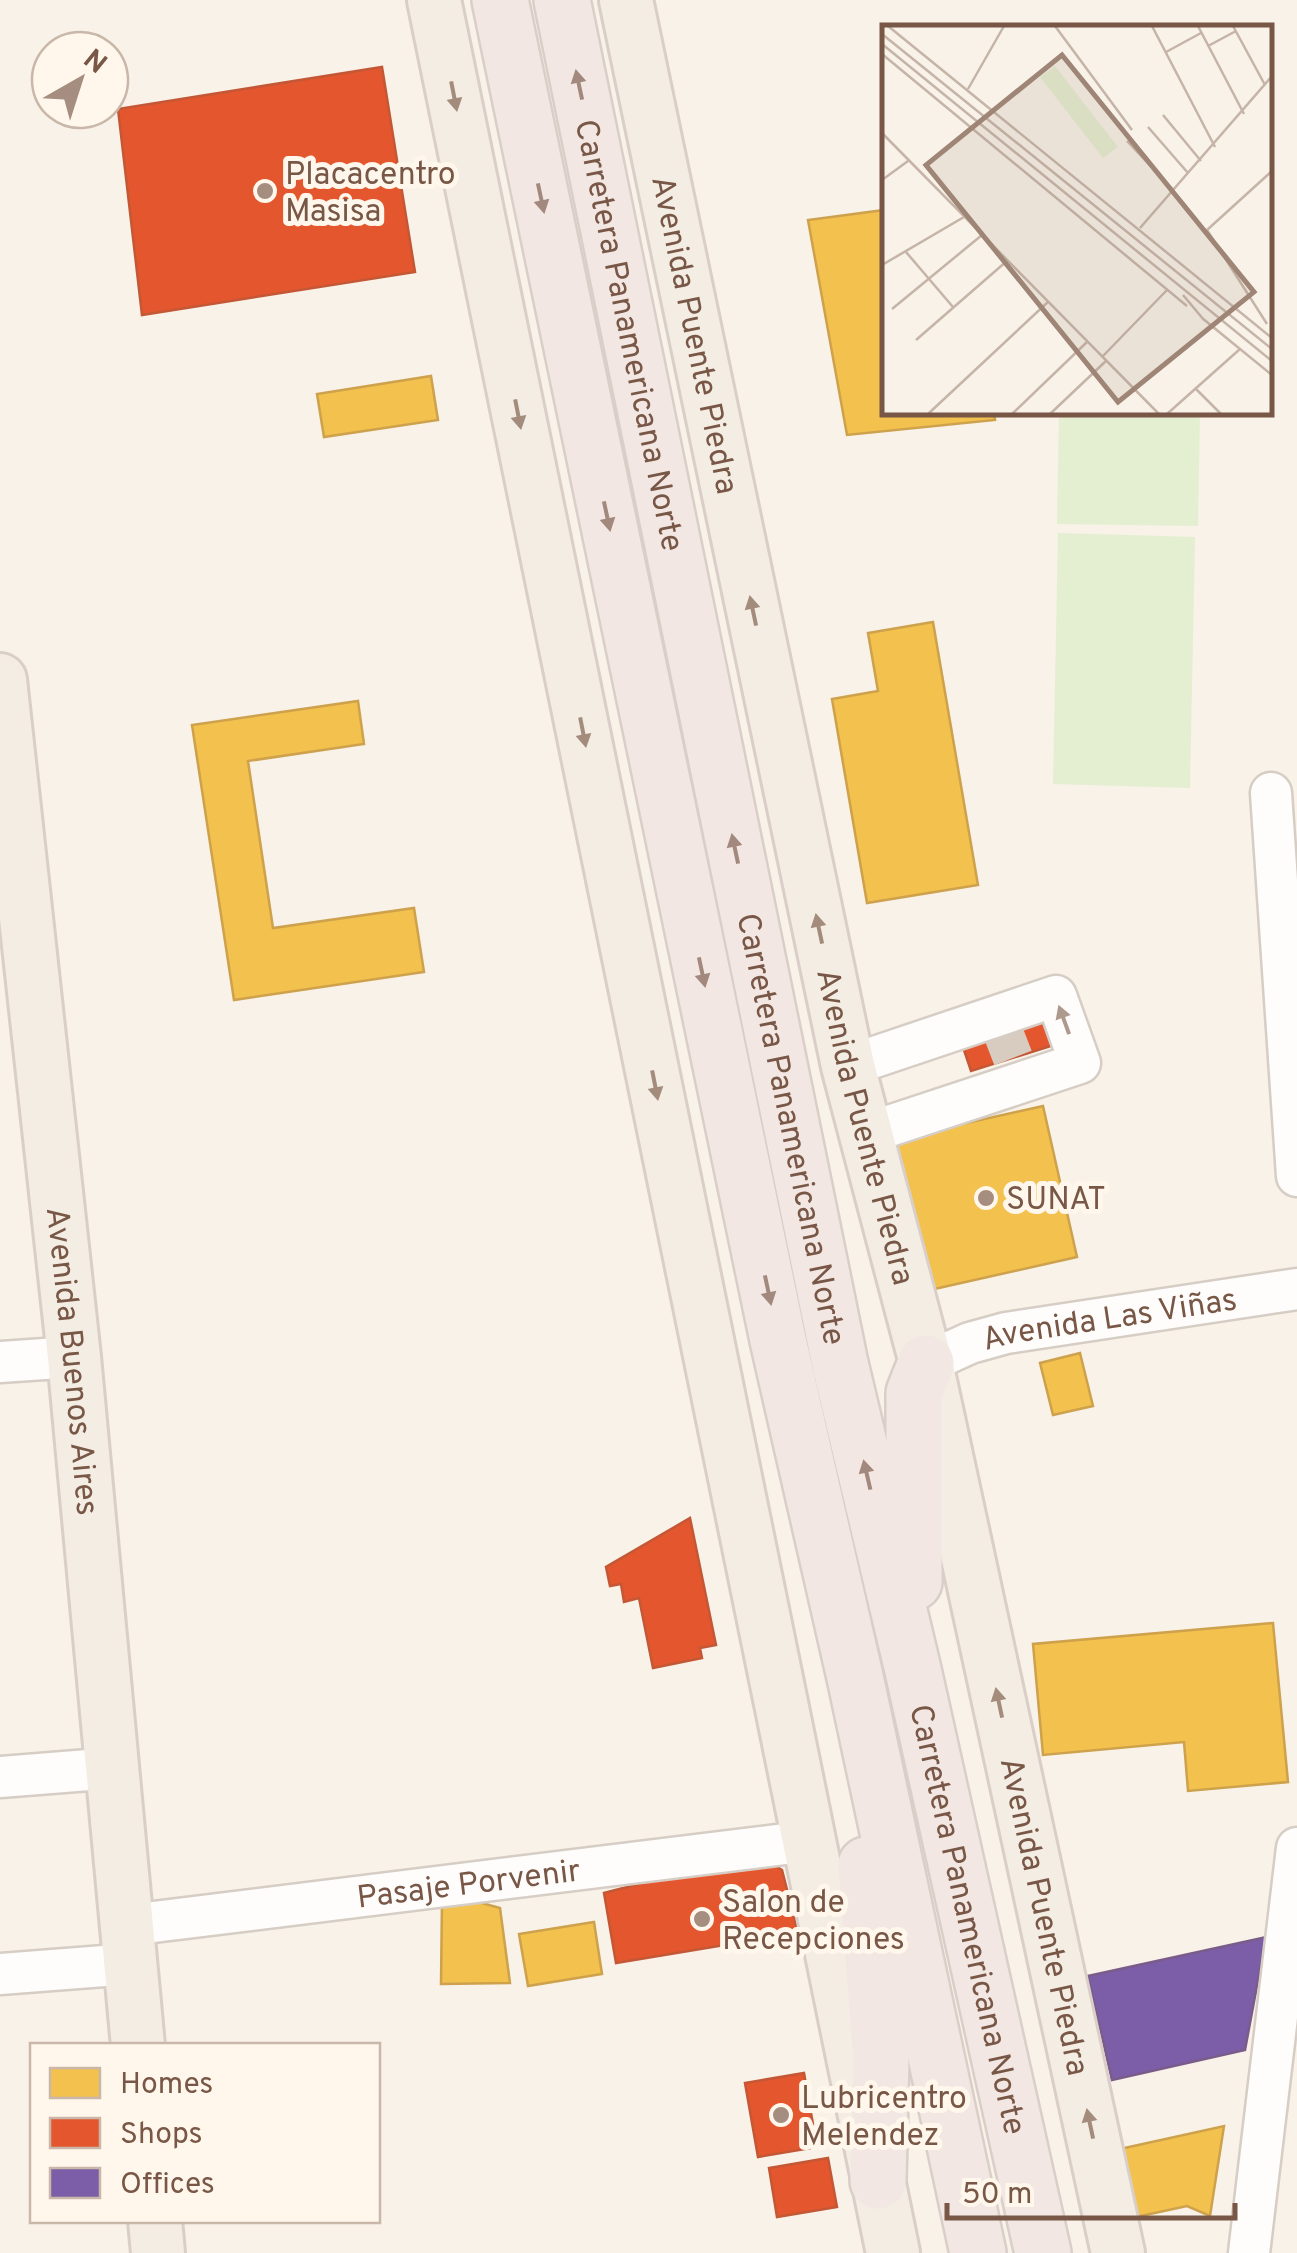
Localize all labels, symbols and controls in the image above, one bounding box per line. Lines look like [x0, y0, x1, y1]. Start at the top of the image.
inset map [882, 25, 1272, 415]
north arrow [30, 30, 130, 130]
text: N [75, 43, 113, 83]
one-way arrow [571, 69, 587, 100]
one-way arrow [446, 80, 462, 111]
street label: Carretera Panamericana Norte [564, 116, 691, 555]
place label: Placacentro Masisa [285, 156, 456, 233]
street label: Avenida Puente Piedra [640, 173, 745, 498]
marker: Placacentro Masisa [254, 180, 276, 202]
one-way arrow [534, 183, 549, 214]
one-way arrow [511, 399, 527, 430]
one-way arrow [600, 501, 616, 532]
one-way arrow [745, 595, 761, 626]
one-way arrow [576, 717, 592, 748]
one-way arrow [727, 833, 743, 864]
street label: Carretera Panamericana Norte [726, 910, 853, 1349]
one-way arrow [811, 913, 827, 944]
one-way arrow [694, 957, 710, 988]
street label: Avenida Puente Piedra [805, 966, 922, 1290]
one-way arrow [1056, 1004, 1071, 1034]
one-way arrow [647, 1070, 663, 1101]
place label: SUNAT [1006, 1181, 1106, 1221]
marker: SUNAT [975, 1187, 997, 1209]
street label: Avenida Buenos Aires [35, 1205, 106, 1517]
one-way arrow [760, 1275, 776, 1306]
street label: Avenida Las Viñas [978, 1281, 1240, 1362]
one-way arrow [859, 1459, 874, 1490]
one-way arrow [991, 1687, 1007, 1718]
street label: Carretera Panamericana Norte [898, 1701, 1033, 2139]
street label: Avenida Puente Piedra [989, 1754, 1096, 2080]
street label: Pasaje Porvenir [355, 1852, 583, 1920]
place label: Salon de Recepciones [722, 1884, 905, 1961]
marker: Salon de Recepciones [691, 1908, 713, 1930]
legend [30, 2043, 380, 2223]
text: Homes [120, 2067, 213, 2104]
place label: Lubricentro Melendez [801, 2080, 967, 2157]
marker: Lubricentro Melendez [770, 2104, 792, 2126]
one-way arrow [1082, 2108, 1098, 2139]
text: Shops [120, 2117, 203, 2154]
scale bar [947, 2158, 1234, 2220]
text: Offices [120, 2167, 215, 2204]
text: 50 m [962, 2177, 1032, 2214]

